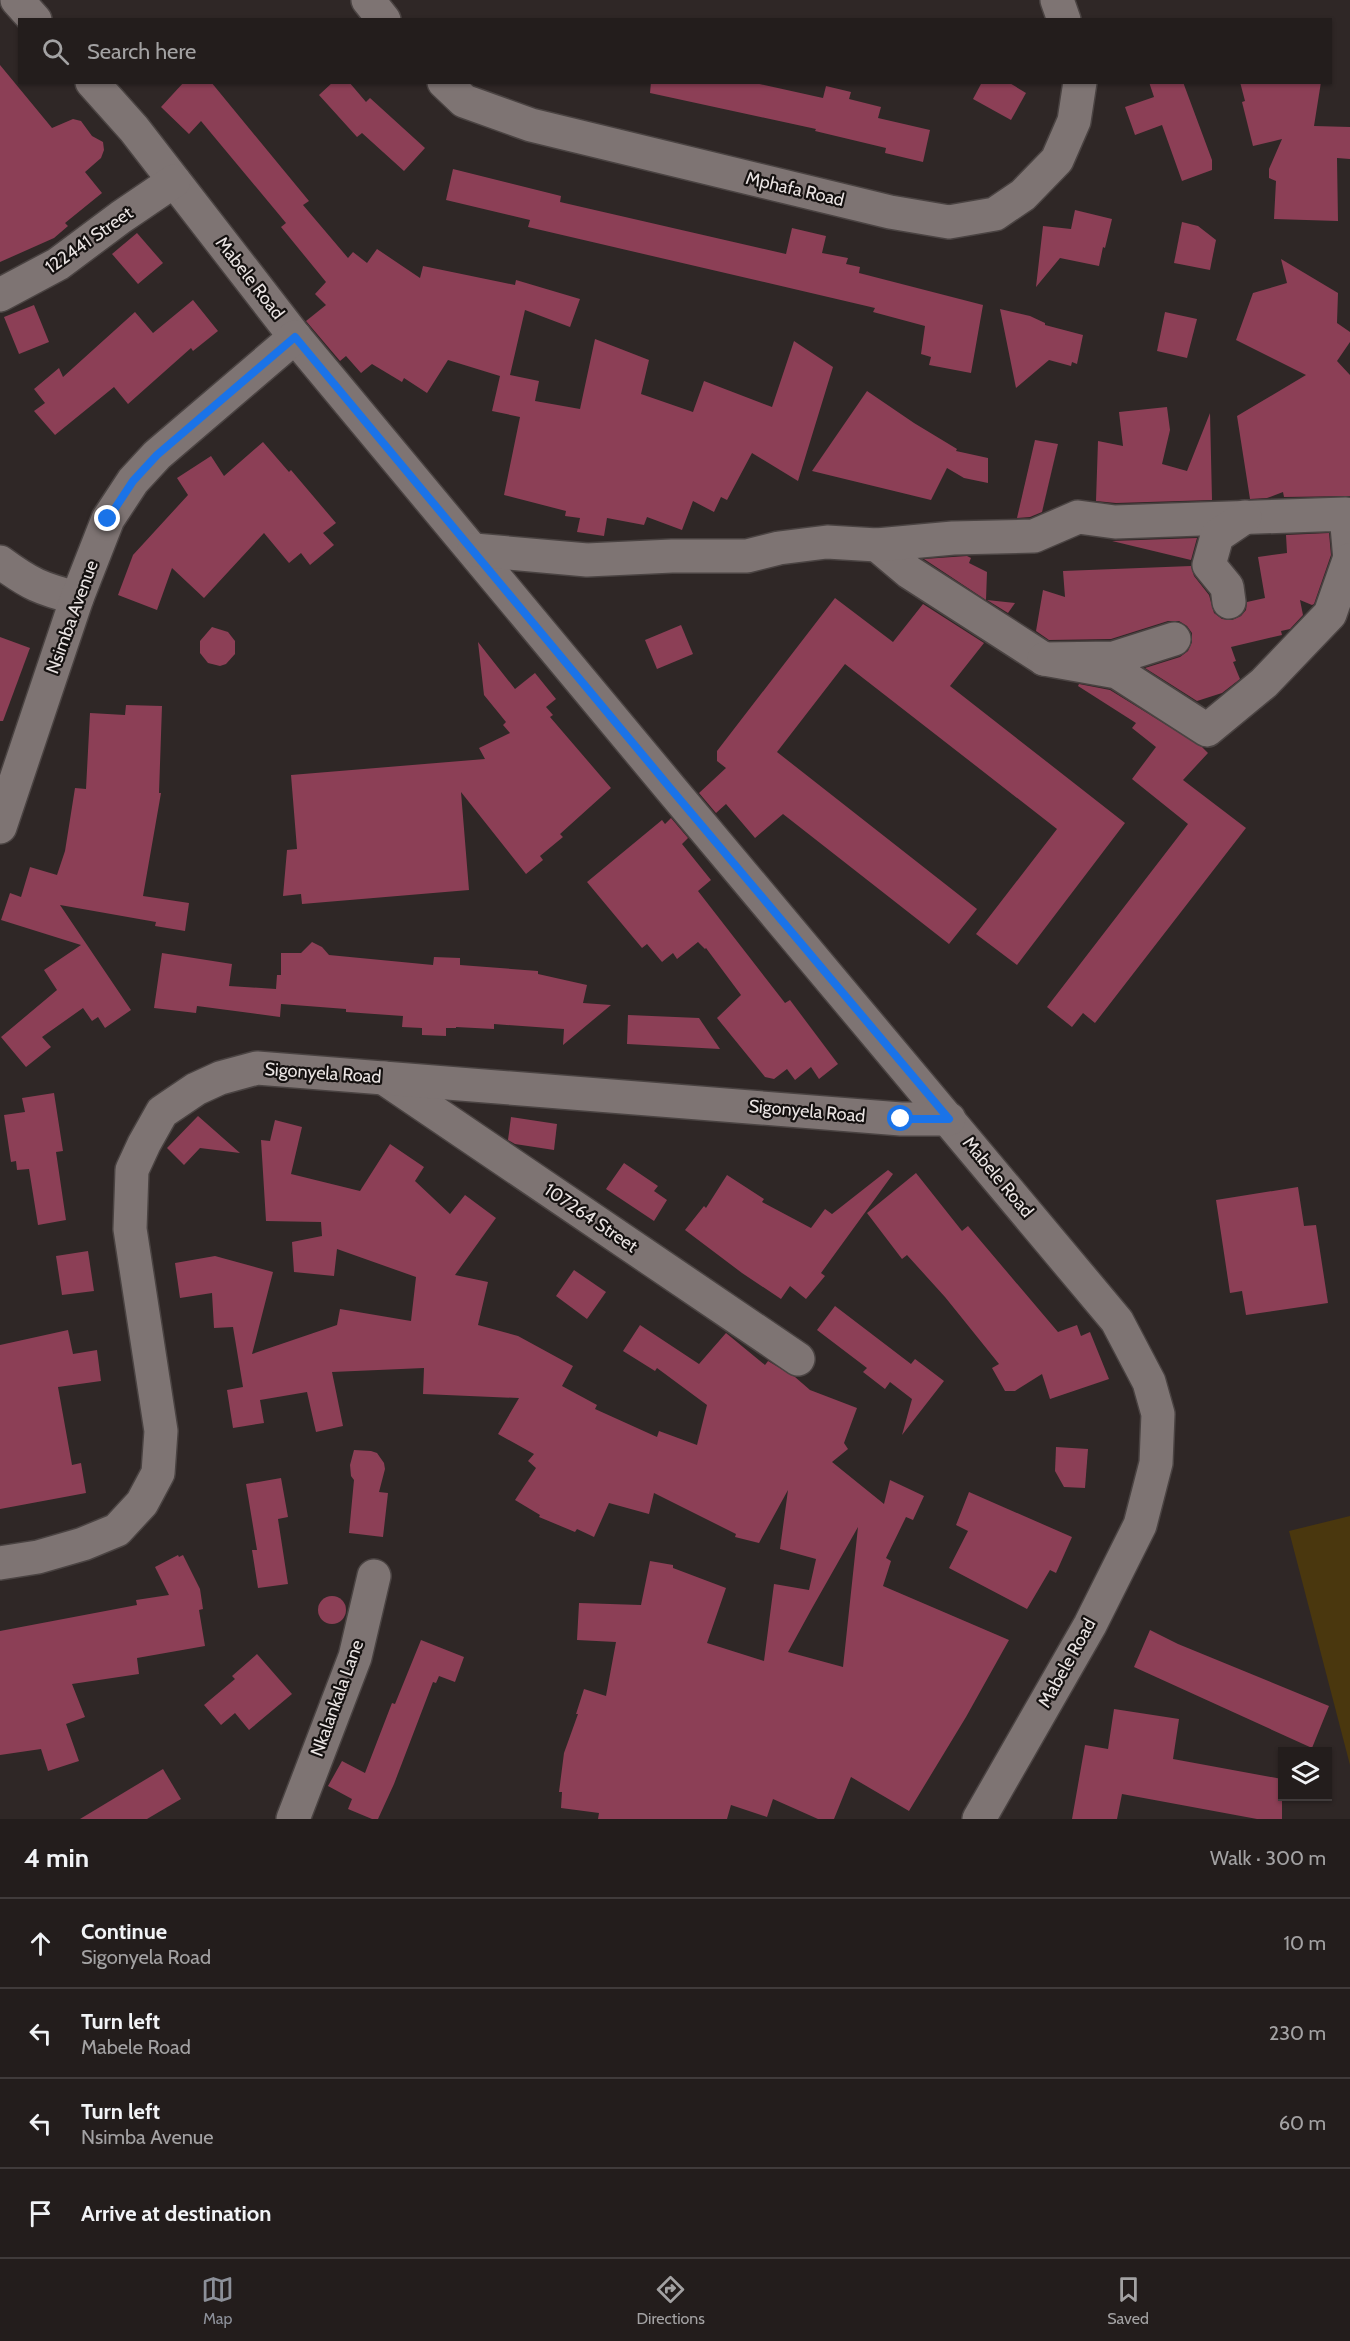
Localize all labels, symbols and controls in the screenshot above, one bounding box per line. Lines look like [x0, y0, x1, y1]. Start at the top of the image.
search box [18, 18, 1332, 84]
icon: search [39, 35, 72, 68]
text: Search here [87, 38, 196, 65]
street label: Mphafa Road [744, 167, 846, 211]
street label: 122441 Street [41, 202, 137, 278]
street label: Mabele Road [211, 232, 289, 324]
route end [94, 505, 120, 531]
street label: Nsimba Avenue [41, 557, 103, 677]
street label: Sigonyela Road [264, 1058, 382, 1088]
street label: Sigonyela Road [748, 1095, 866, 1127]
route start [887, 1105, 913, 1131]
street label: Mabele Road [958, 1132, 1038, 1222]
street label: 107264 Street [540, 1179, 642, 1257]
street label: Mabele Road [1033, 1614, 1101, 1712]
street label: Nkalankala Lane [306, 1637, 368, 1759]
map controls [1278, 1747, 1332, 1801]
button: layers [1278, 1747, 1332, 1801]
text: 4 min [24, 1842, 89, 1874]
text: Walk · 300 m [1210, 1846, 1326, 1870]
text: Continue [81, 1918, 167, 1945]
icon: ahead [24, 1927, 57, 1960]
text: 10 m [1283, 1931, 1326, 1955]
text: Sigonyela Road [81, 1945, 211, 1969]
text: Turn left [81, 2008, 160, 2035]
icon: left [24, 2017, 57, 2050]
text: 230 m [1269, 2021, 1326, 2045]
text: Mabele Road [81, 2035, 191, 2059]
text: Turn left [81, 2098, 160, 2125]
icon: left [24, 2107, 57, 2140]
text: 60 m [1279, 2111, 1326, 2135]
text: Nsimba Avenue [81, 2125, 214, 2149]
icon: arrive [24, 2197, 57, 2230]
text: Arrive at destination [81, 2200, 271, 2227]
tab: Map [201, 2273, 234, 2328]
tab: Directions [637, 2273, 705, 2328]
tab: Saved [1107, 2273, 1149, 2328]

